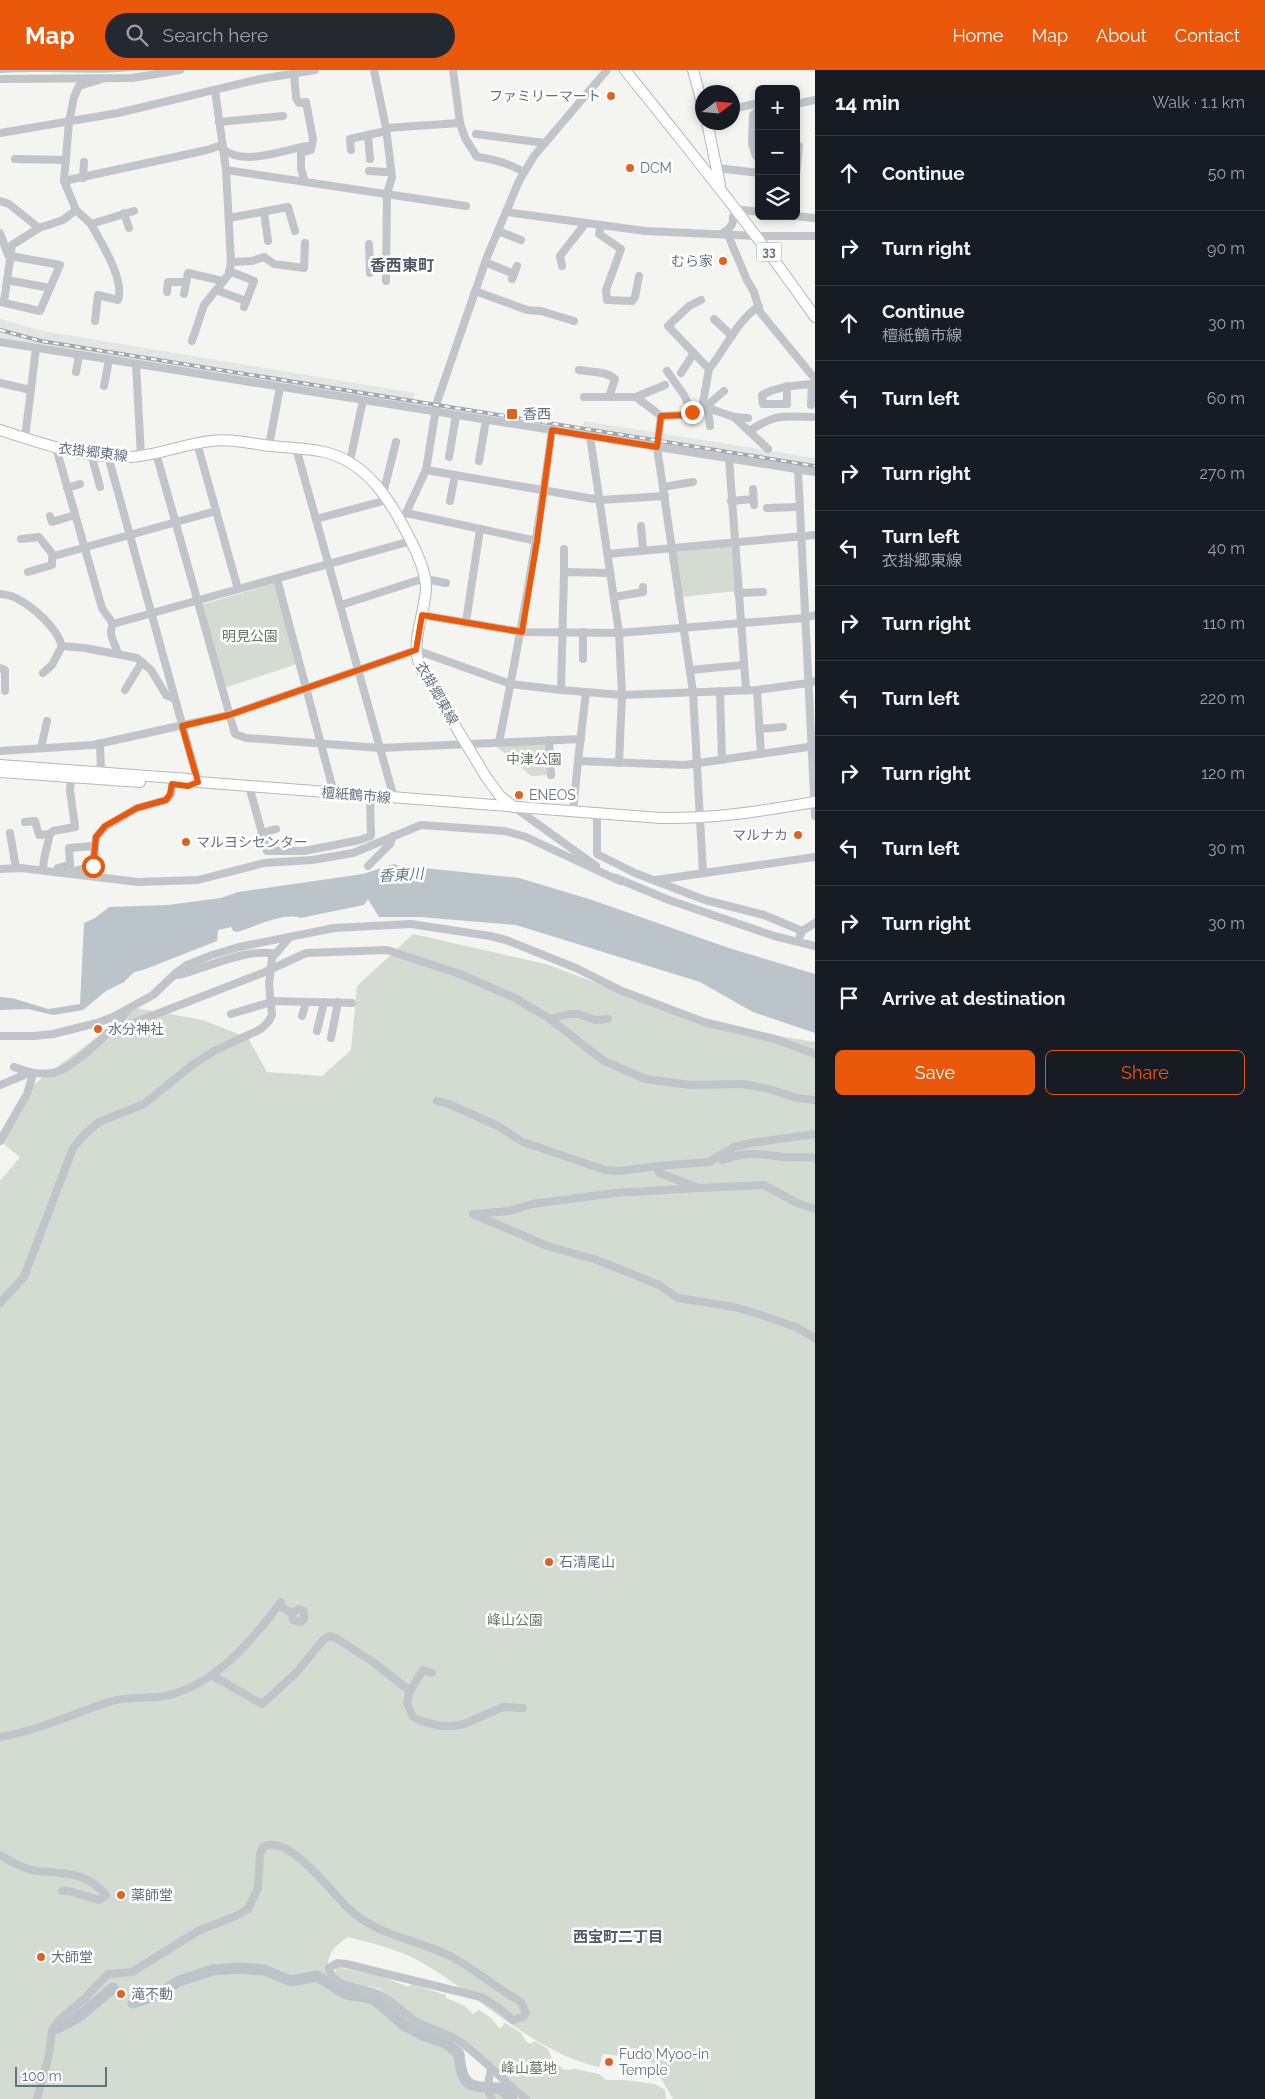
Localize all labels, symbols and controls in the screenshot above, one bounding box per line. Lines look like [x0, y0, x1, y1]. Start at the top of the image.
search box [105, 13, 455, 58]
text: Map [25, 21, 75, 50]
icon: search [123, 21, 151, 49]
text: Search here [163, 24, 268, 46]
text: Home [952, 25, 1003, 46]
text: Map [1031, 25, 1068, 46]
text: About [1096, 25, 1147, 46]
text: Contact [1175, 25, 1240, 46]
north arrow [695, 85, 740, 130]
map controls [755, 85, 800, 220]
button: + [755, 85, 800, 130]
place label: ファミリーマート [489, 88, 601, 104]
marker: ファミリーマート [605, 90, 617, 102]
text: 14 min [835, 90, 900, 115]
text: Walk · 1.1 km [1152, 93, 1245, 112]
button: − [755, 130, 800, 175]
icon: ahead [835, 159, 863, 187]
place label: DCM [640, 160, 672, 176]
marker: DCM [624, 162, 636, 174]
text: Continue [882, 162, 965, 184]
text: 50 m [1208, 164, 1245, 183]
button: layers [755, 175, 800, 220]
icon: right [835, 234, 863, 262]
text: Turn right [882, 237, 971, 259]
text: 90 m [1207, 239, 1245, 258]
road number: 33 [756, 242, 782, 262]
place label: むら家 [671, 253, 713, 269]
marker: むら家 [717, 255, 729, 267]
district label: 香西東町 [370, 256, 434, 275]
text: Continue [882, 300, 965, 322]
icon: ahead [835, 309, 863, 337]
text: 30 m [1208, 314, 1245, 333]
text: 檀紙鶴市線 [882, 326, 962, 345]
icon: left [835, 384, 863, 412]
text: Turn left [882, 387, 959, 409]
text: 60 m [1207, 389, 1245, 408]
route end [681, 401, 704, 424]
place label: 香西 [523, 406, 551, 422]
marker: 香西 [505, 407, 519, 421]
street label: 衣掛郷東線 [57, 440, 129, 464]
icon: right [835, 459, 863, 487]
text: Turn right [882, 462, 971, 484]
text: 270 m [1200, 464, 1245, 483]
text: Turn left [882, 525, 959, 547]
icon: left [835, 534, 863, 562]
text: 40 m [1208, 539, 1245, 558]
text: 衣掛郷東線 [882, 551, 962, 570]
icon: right [835, 609, 863, 637]
text: Turn right [882, 612, 971, 634]
text: 110 m [1203, 614, 1245, 633]
park label: 明見公園 [222, 628, 278, 644]
street label: 衣掛郷東線 [413, 659, 461, 727]
icon: left [835, 684, 863, 712]
text: Turn left [882, 687, 959, 709]
text: 220 m [1200, 689, 1245, 708]
park label: 中津公園 [506, 751, 562, 767]
icon: right [835, 759, 863, 787]
text: Turn right [882, 762, 971, 784]
text: 120 m [1201, 764, 1245, 783]
street label: 檀紙鶴市線 [320, 784, 392, 806]
place label: ENEOS [529, 787, 576, 803]
marker: ENEOS [513, 789, 525, 801]
place label: マルナカ [732, 827, 788, 843]
marker: マルナカ [792, 829, 804, 841]
place label: マルヨシセンター [196, 834, 308, 850]
icon: left [835, 834, 863, 862]
marker: マルヨシセンター [180, 836, 192, 848]
text: Turn left [882, 837, 959, 859]
text: 30 m [1208, 839, 1245, 858]
route start [82, 855, 105, 878]
water label: 香東川 [378, 865, 426, 885]
icon: right [835, 909, 863, 937]
text: Turn right [882, 912, 971, 934]
text: 30 m [1208, 914, 1245, 933]
icon: arrive [835, 984, 863, 1012]
text: Arrive at destination [882, 987, 1066, 1009]
place label: 水分神社 [108, 1021, 164, 1037]
marker: 水分神社 [92, 1023, 104, 1035]
button: Save [835, 1050, 1035, 1095]
button: Share [1045, 1050, 1245, 1095]
place label: 石清尾山 [559, 1554, 615, 1570]
marker: 石清尾山 [543, 1556, 555, 1568]
park label: 峰山公園 [487, 1612, 543, 1628]
place label: 薬師堂 [131, 1887, 173, 1903]
marker: 薬師堂 [115, 1889, 127, 1901]
district label: 西宝町二丁目 [573, 1928, 663, 1946]
place label: 大師堂 [51, 1949, 93, 1965]
marker: 大師堂 [35, 1951, 47, 1963]
place label: 滝不動 [131, 1986, 173, 2002]
marker: 滝不動 [115, 1988, 127, 2000]
place label: Fudo Myoo-in Temple [619, 2046, 709, 2078]
marker: Fudo Myoo-in Temple [603, 2056, 615, 2068]
park label: 峰山墓地 [501, 2060, 557, 2076]
scale bar [15, 2064, 108, 2087]
text: 100 m [22, 2068, 62, 2084]

